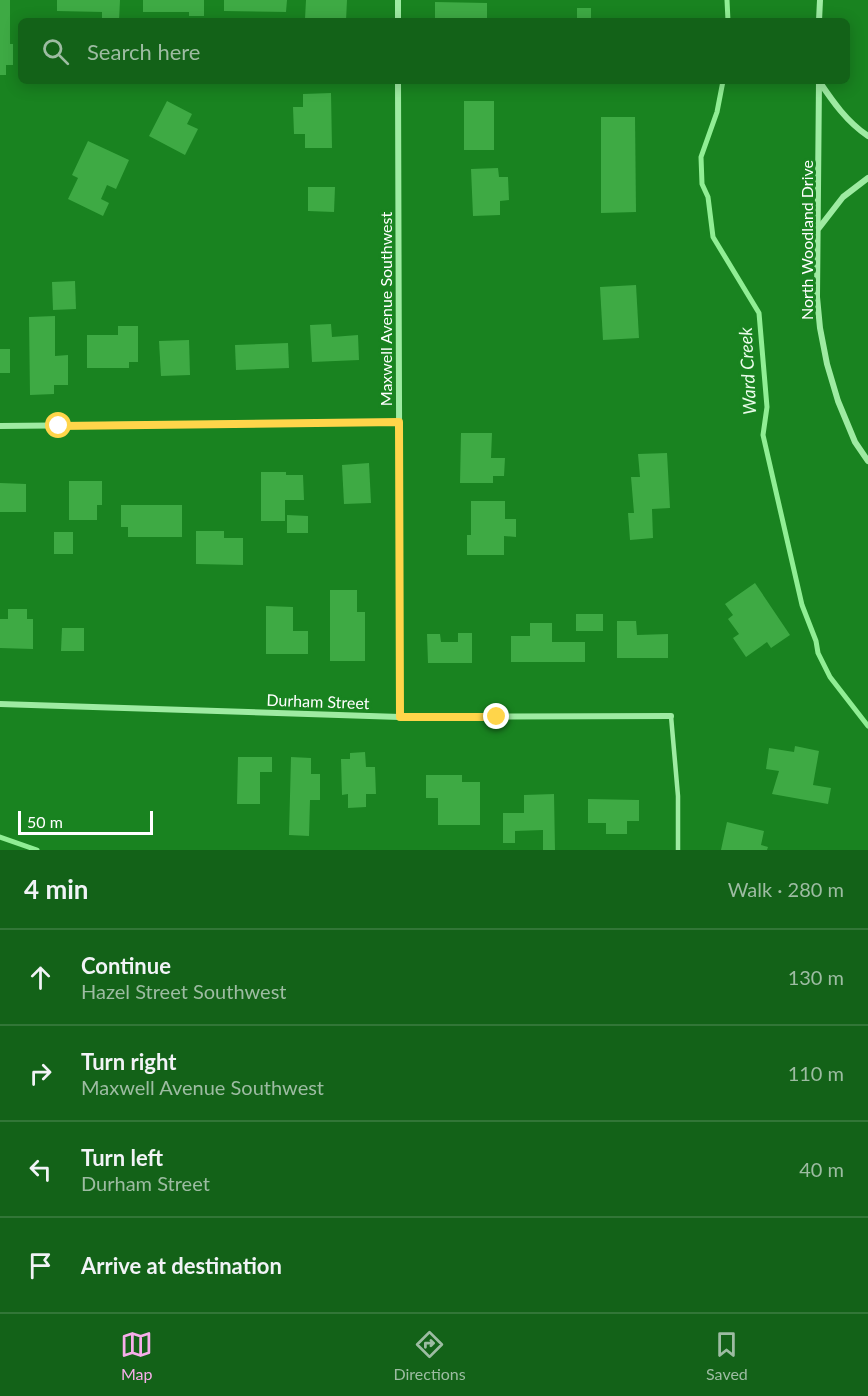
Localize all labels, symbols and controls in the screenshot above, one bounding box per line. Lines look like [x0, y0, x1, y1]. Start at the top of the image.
search box [18, 18, 850, 84]
icon: search [39, 35, 72, 68]
text: Search here [87, 38, 200, 65]
street label: North Woodland Drive [797, 160, 816, 320]
street label: Maxwell Avenue Southwest [376, 212, 395, 406]
water label: Ward Creek [734, 326, 760, 415]
route start [45, 412, 71, 438]
street label: Durham Street [266, 690, 370, 712]
route end [483, 703, 509, 729]
scale bar [18, 808, 153, 836]
text: 50 m [27, 812, 63, 831]
text: 4 min [24, 873, 88, 905]
text: Walk · 280 m [728, 877, 844, 901]
text: Continue [81, 952, 171, 979]
icon: ahead [24, 961, 57, 994]
text: 130 m [788, 965, 844, 989]
text: Hazel Street Southwest [81, 979, 286, 1003]
text: Turn right [81, 1048, 176, 1075]
icon: right [24, 1057, 57, 1090]
text: 110 m [788, 1061, 844, 1085]
text: Maxwell Avenue Southwest [81, 1075, 324, 1099]
text: Turn left [81, 1144, 163, 1171]
icon: left [24, 1153, 57, 1186]
text: 40 m [799, 1157, 844, 1181]
text: Durham Street [81, 1171, 210, 1195]
icon: arrive [24, 1249, 57, 1282]
text: Arrive at destination [81, 1252, 282, 1279]
tab: Map [120, 1328, 153, 1383]
tab: Directions [393, 1328, 466, 1383]
tab: Saved [706, 1328, 748, 1383]

